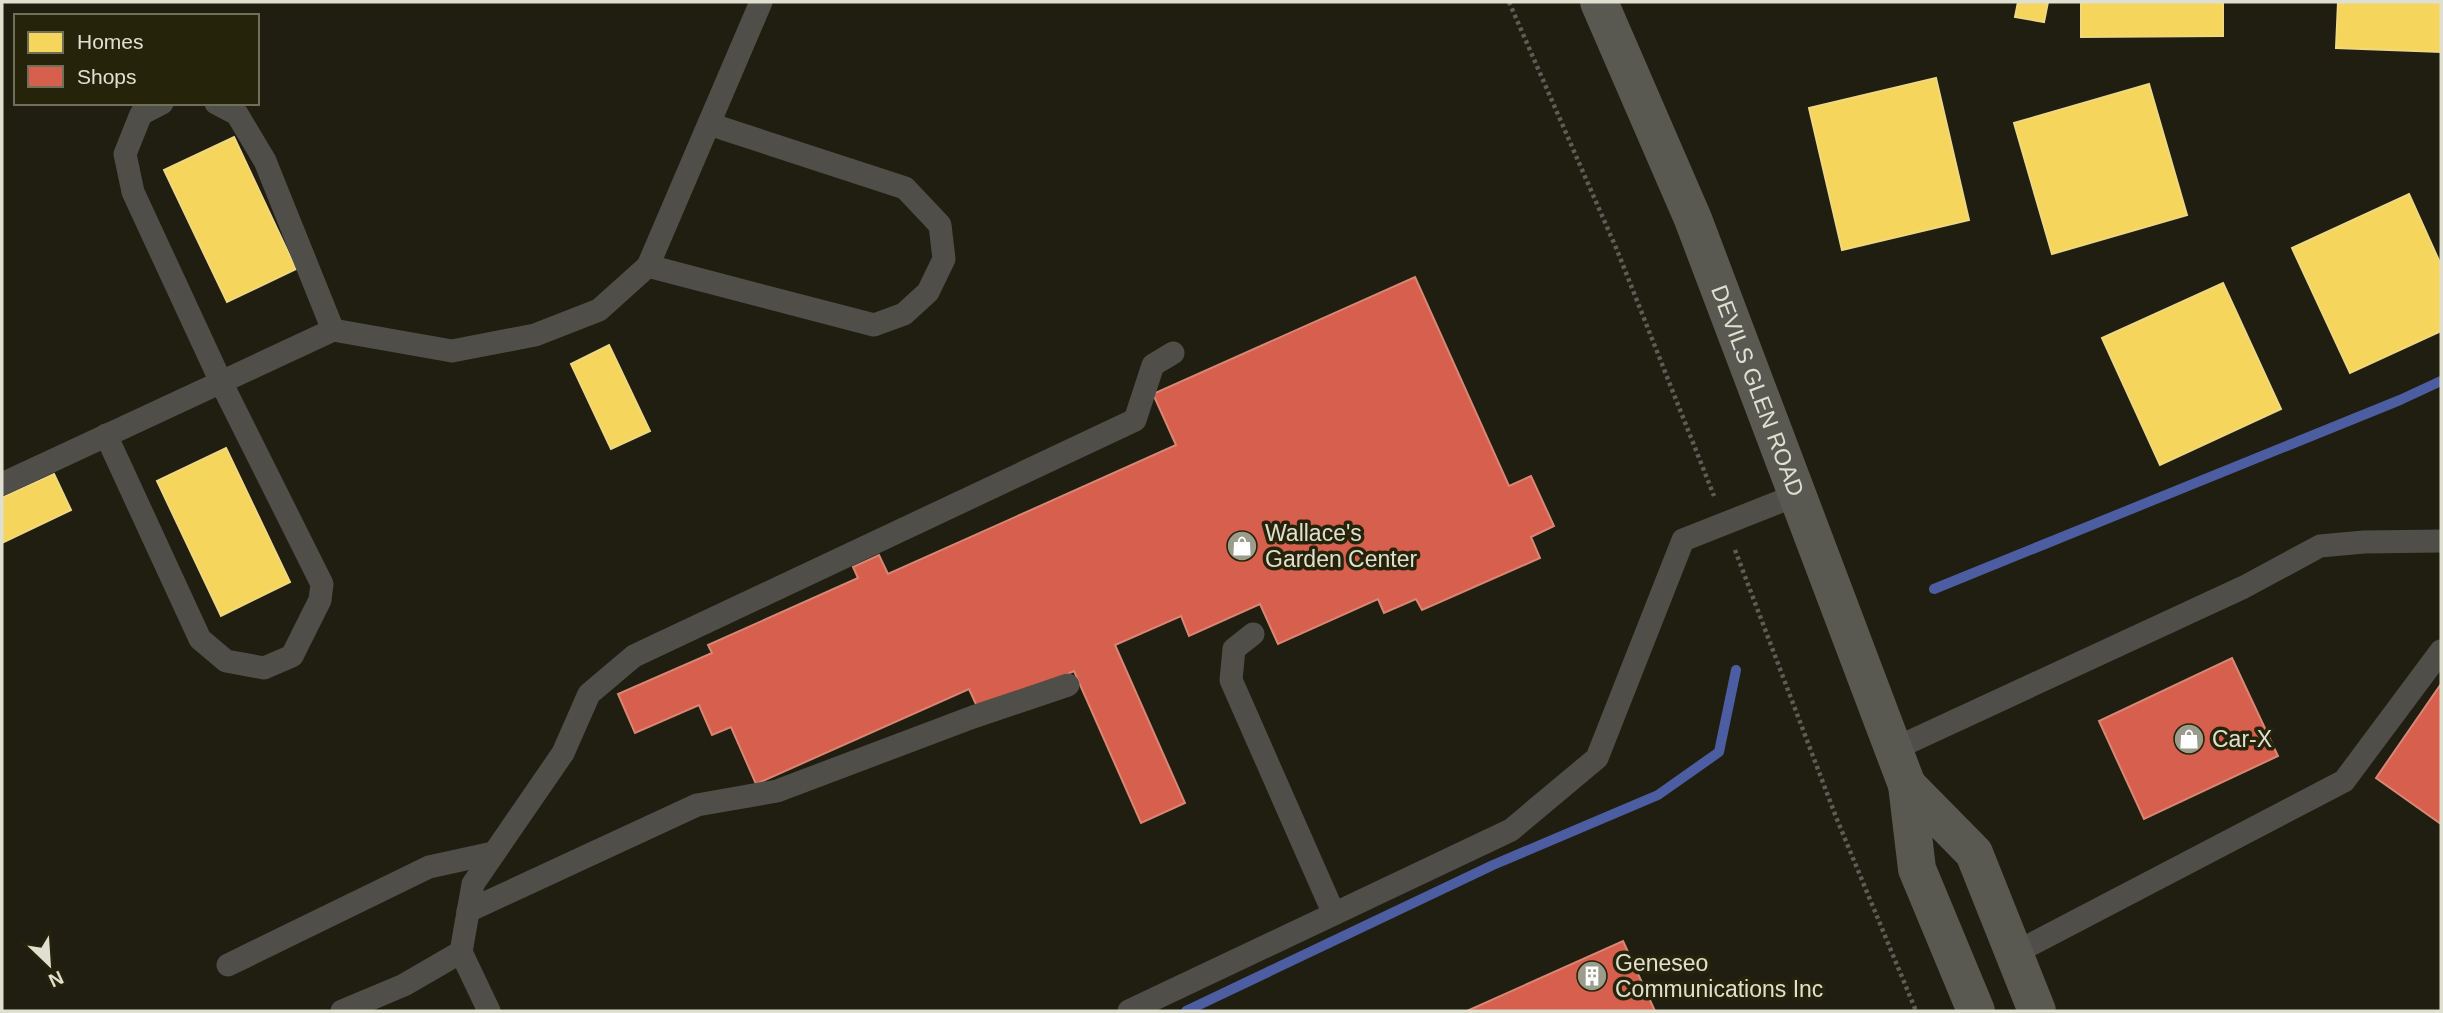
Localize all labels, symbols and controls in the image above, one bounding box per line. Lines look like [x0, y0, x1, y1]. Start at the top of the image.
legend [14, 14, 259, 105]
text: Homes [77, 30, 144, 53]
text: Shops [77, 65, 137, 88]
street label: DEVILS GLEN ROAD [1706, 281, 1810, 500]
place label: Wallace's Garden Center [1265, 520, 1417, 572]
shop icon: Wallace's Garden Center [1225, 529, 1259, 563]
shop icon: Car-X [2172, 722, 2206, 756]
place label: Car-X [2212, 726, 2272, 752]
north arrow [14, 929, 84, 999]
place label: Geneseo Communications Inc [1615, 950, 1823, 1002]
building icon: Geneseo Communications Inc [1575, 959, 1609, 993]
text: N [45, 967, 67, 991]

